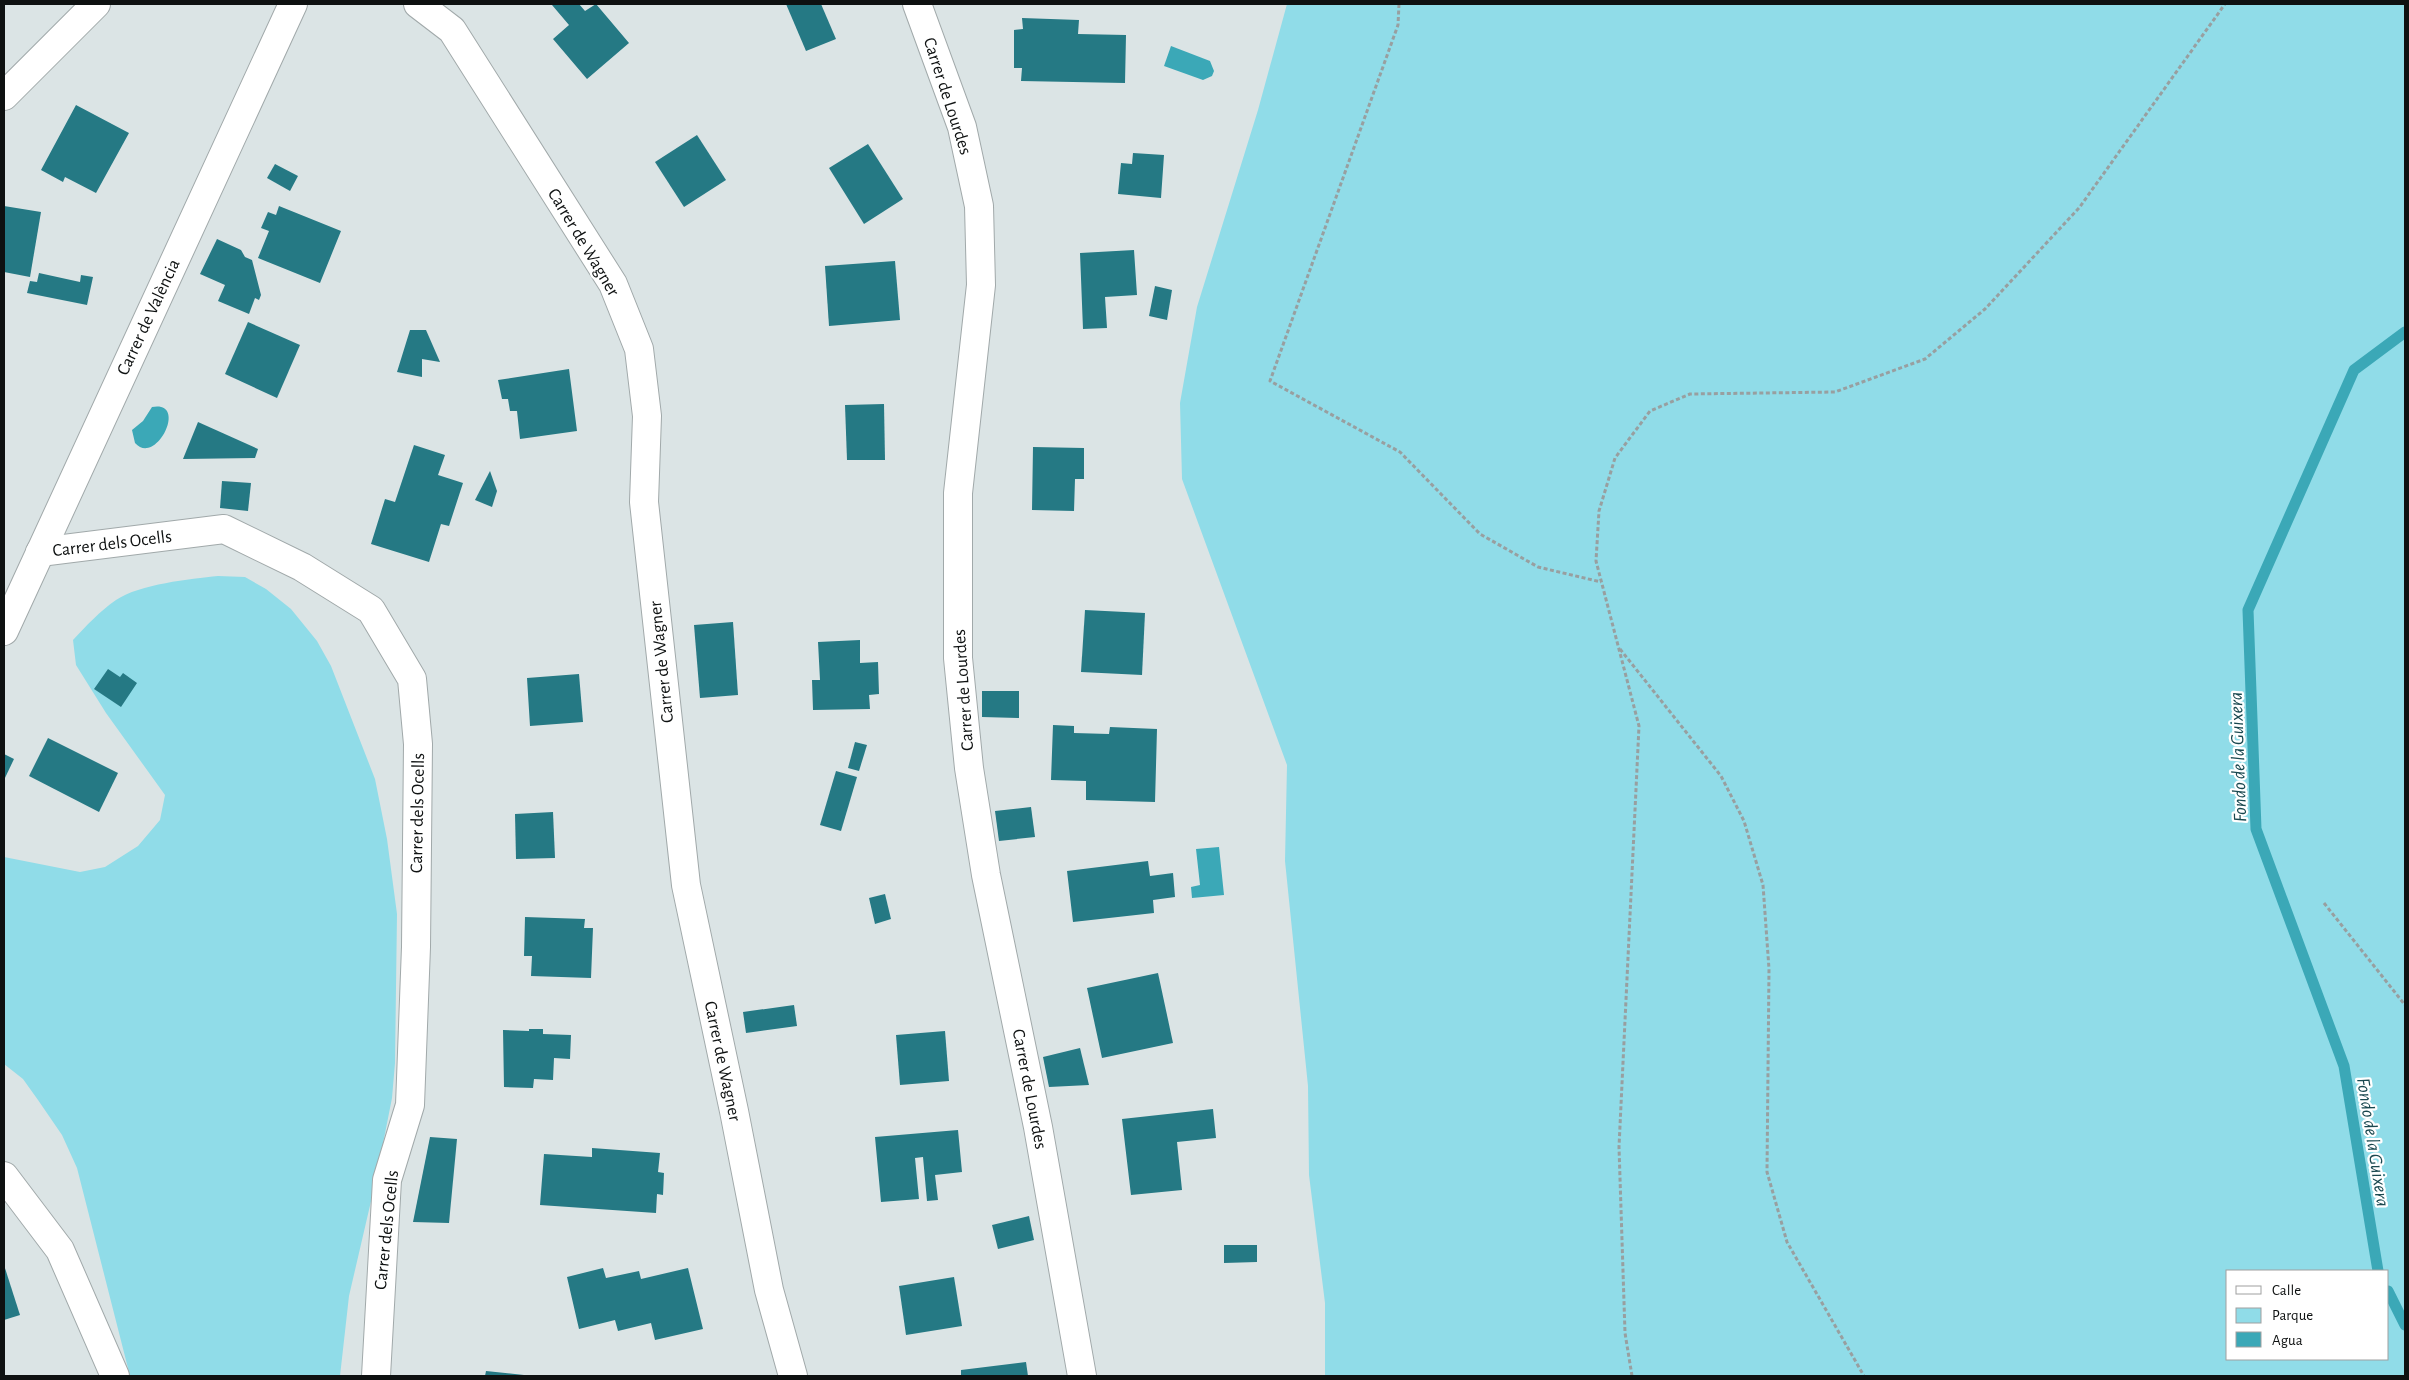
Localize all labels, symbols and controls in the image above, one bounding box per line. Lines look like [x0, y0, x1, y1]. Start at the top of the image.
street label: Carrer de Lourdes [920, 36, 974, 157]
street label: Carrer de Wagner [544, 185, 622, 300]
street label: Carrer de València [114, 257, 184, 378]
street label: Carrer dels Ocells [51, 528, 173, 560]
street label: Carrer de Wagner [647, 600, 677, 724]
street label: Carrer de Lourdes [951, 628, 977, 751]
water label: Fondo de la Guixera [2227, 691, 2250, 822]
street label: Carrer dels Ocells [408, 753, 428, 873]
street label: Carrer de Wagner [700, 999, 744, 1123]
street label: Carrer de Lourdes [1009, 1028, 1049, 1151]
water label: Fondo de la Guixera [2353, 1076, 2392, 1208]
street label: Carrer dels Ocells [372, 1169, 402, 1291]
legend [2226, 1270, 2389, 1360]
text: Calle [2272, 1283, 2301, 1298]
text: Parque [2272, 1308, 2313, 1323]
text: Agua [2272, 1333, 2303, 1348]

